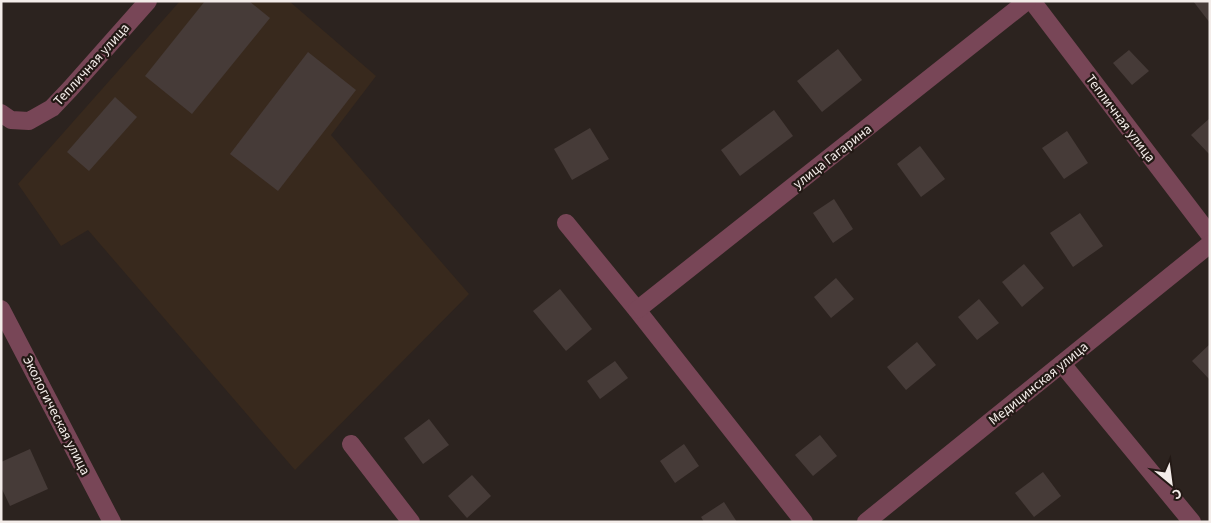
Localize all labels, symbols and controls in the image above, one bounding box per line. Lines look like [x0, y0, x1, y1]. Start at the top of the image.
street label: Тепличная улица [49, 19, 134, 111]
street label: Тепличная улица [1080, 70, 1160, 167]
street label: улица Гагарина [789, 120, 876, 194]
street label: Медицинская улица [985, 337, 1093, 430]
street label: Экологическая улица [17, 352, 95, 479]
north arrow [1146, 458, 1196, 508]
text: С [1168, 483, 1185, 504]

